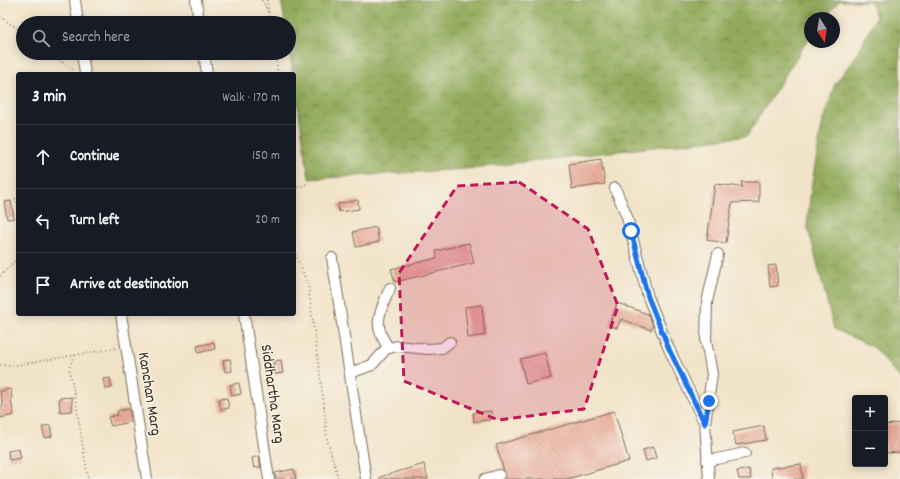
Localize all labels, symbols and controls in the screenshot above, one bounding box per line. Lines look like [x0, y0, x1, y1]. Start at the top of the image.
north arrow [804, 12, 840, 48]
search box [16, 16, 296, 60]
icon: search [30, 27, 52, 49]
text: Search here [62, 27, 130, 49]
text: 3 min [32, 86, 66, 110]
text: Walk · 170 m [222, 89, 280, 108]
icon: ahead [32, 146, 54, 168]
text: Continue [70, 146, 119, 168]
text: 150 m [252, 147, 280, 166]
icon: left [32, 210, 54, 232]
text: Turn left [70, 210, 119, 232]
text: 20 m [255, 211, 280, 230]
route start [622, 222, 640, 240]
icon: arrive [32, 274, 54, 296]
text: Arrive at destination [70, 274, 188, 296]
street label: Siddhartha Marg [254, 343, 290, 445]
street label: Kanchan Marg [131, 351, 167, 437]
route end [700, 392, 718, 410]
map controls [852, 395, 888, 467]
button: + [852, 395, 888, 431]
button: − [852, 431, 888, 467]

